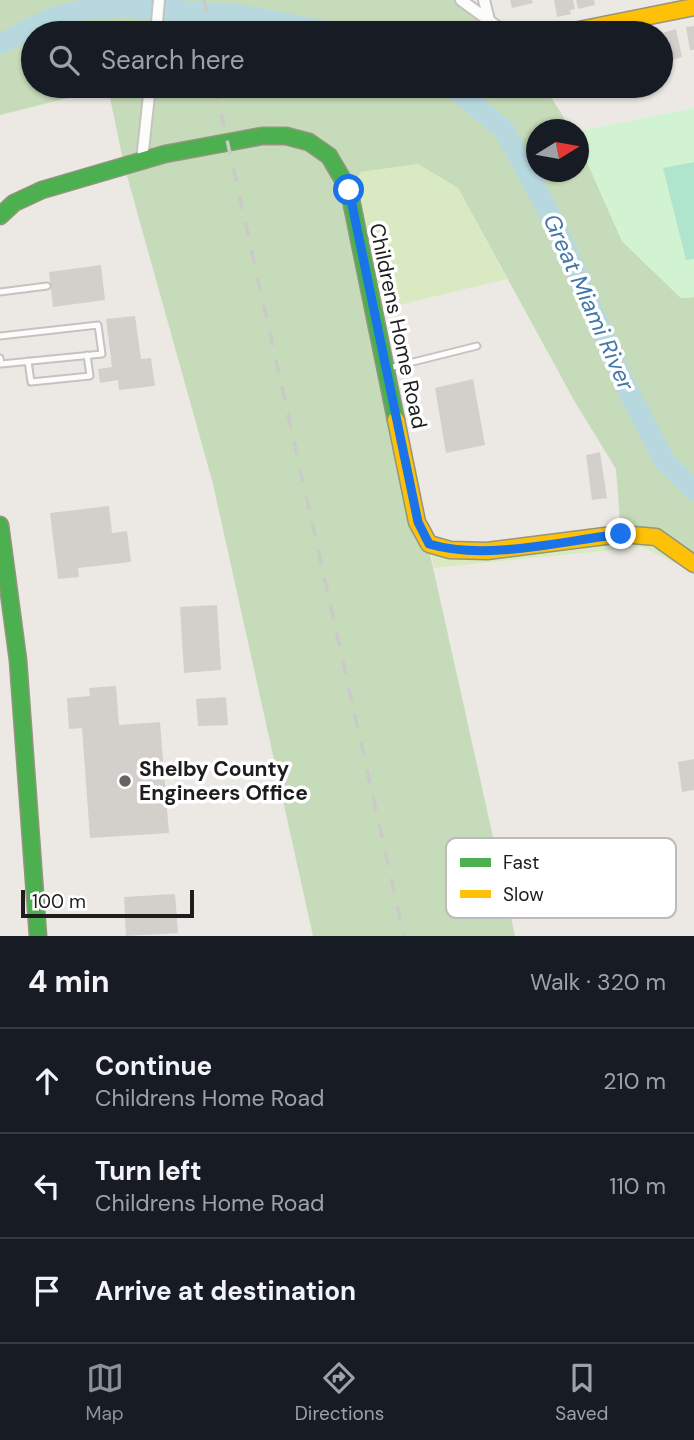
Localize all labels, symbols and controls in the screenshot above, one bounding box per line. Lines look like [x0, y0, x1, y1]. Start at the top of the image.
search box [21, 21, 673, 98]
icon: search [45, 41, 83, 79]
text: Search here [101, 43, 244, 77]
north arrow [526, 119, 589, 182]
route start [333, 174, 364, 205]
water label: Great Miami River [537, 209, 642, 396]
street label: Childrens Home Road [363, 221, 433, 431]
route end [605, 518, 636, 549]
place label: Shelby County Engineers Office [139, 755, 308, 807]
marker: Shelby County Engineers Office [117, 773, 133, 789]
legend [446, 838, 676, 918]
text: Fast [503, 850, 539, 875]
text: Slow [503, 882, 544, 907]
scale bar [21, 887, 194, 919]
text: 100 m [32, 889, 86, 914]
text: 4 min [28, 962, 110, 1001]
text: Walk · 320 m [530, 967, 666, 997]
text: Continue [95, 1049, 212, 1083]
icon: ahead [28, 1062, 66, 1100]
text: 210 m [603, 1066, 666, 1096]
text: Childrens Home Road [95, 1083, 324, 1113]
text: Turn left [95, 1154, 202, 1188]
icon: left [28, 1167, 66, 1205]
text: 110 m [609, 1171, 666, 1201]
text: Childrens Home Road [95, 1188, 324, 1218]
icon: arrive [28, 1272, 66, 1310]
text: Arrive at destination [95, 1274, 356, 1308]
tab: Map [86, 1359, 124, 1426]
tab: Directions [295, 1359, 384, 1426]
tab: Saved [555, 1359, 608, 1426]

